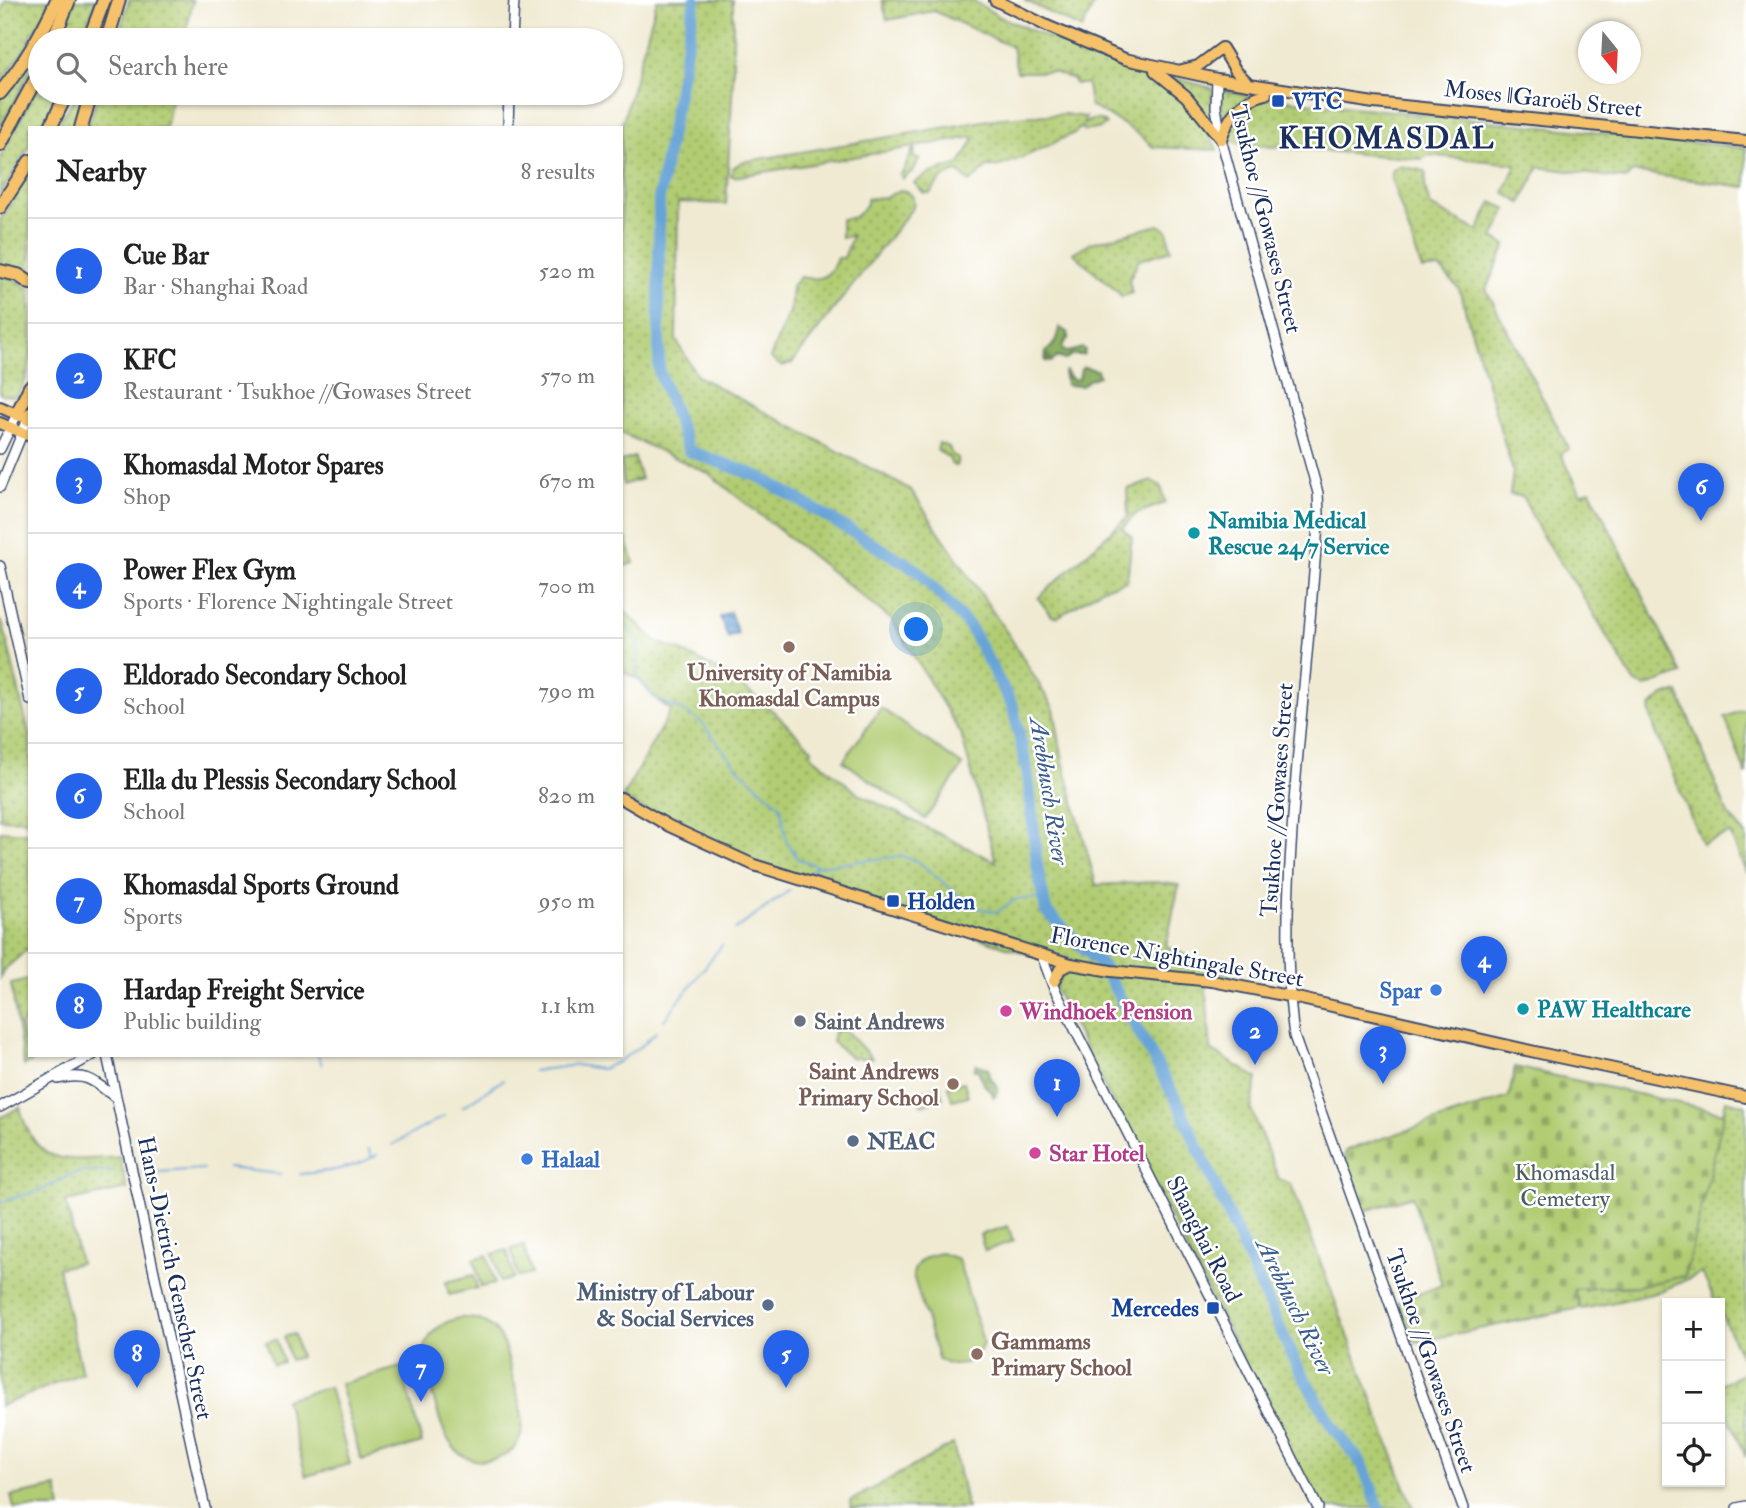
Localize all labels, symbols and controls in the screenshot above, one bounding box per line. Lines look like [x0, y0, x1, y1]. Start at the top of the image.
north arrow [1578, 21, 1641, 84]
search box [28, 28, 623, 105]
icon: search [52, 48, 90, 86]
text: Search here [108, 51, 228, 83]
street label: Moses ǁGaroëb Street [1442, 74, 1644, 124]
place label: VTC [1291, 87, 1343, 116]
marker: VTC [1270, 93, 1286, 109]
street label: Tsukhoe //Gowases Street [1224, 102, 1308, 336]
district label: KHOMASDAL [1279, 120, 1495, 157]
text: Nearby [56, 153, 146, 190]
text: 8 results [520, 157, 595, 186]
text: Cue Bar [123, 240, 209, 272]
text: 1 [75, 256, 83, 285]
text: 520 m [539, 256, 595, 285]
text: Bar · Shanghai Road [123, 272, 308, 301]
text: KFC [123, 345, 177, 377]
text: 2 [73, 361, 85, 390]
text: 570 m [540, 361, 595, 390]
text: Restaurant · Tsukhoe //Gowases Street [123, 377, 471, 406]
text: Khomasdal Motor Spares [123, 450, 384, 482]
pin: 6 [1678, 463, 1724, 521]
text: 3 [75, 466, 83, 495]
text: 670 m [538, 466, 595, 495]
text: Shop [123, 482, 171, 511]
place label: Namibia Medical Rescue 24/7 Service [1207, 506, 1390, 561]
marker: Namibia Medical Rescue 24/7 Service [1186, 525, 1202, 541]
text: Power Flex Gym [123, 555, 296, 587]
text: 4 [73, 571, 85, 600]
text: 700 m [538, 571, 595, 600]
text: Sports · Florence Nightingale Street [123, 587, 453, 616]
your location [899, 612, 933, 646]
marker: University of Namibia Khomasdal Campus [781, 639, 797, 655]
place label: University of Namibia Khomasdal Campus [687, 658, 893, 714]
text: Eldorado Secondary School [123, 660, 407, 692]
text: 5 [74, 676, 84, 705]
text: 790 m [538, 676, 595, 705]
street label: Tsukhoe //Gowases Street [1254, 682, 1300, 918]
text: School [123, 692, 185, 721]
water label: Arebbusch River [1022, 712, 1076, 868]
text: Ella du Plessis Secondary School [123, 765, 457, 797]
text: 6 [73, 781, 85, 810]
text: 820 m [538, 781, 595, 810]
text: School [123, 797, 185, 826]
text: Khomasdal Sports Ground [123, 870, 399, 902]
text: 7 [74, 886, 84, 915]
text: 950 m [539, 886, 595, 915]
place label: Holden [907, 887, 975, 916]
marker: Holden [885, 893, 901, 909]
text: Sports [123, 902, 182, 931]
street label: Florence Nightingale Street [1048, 920, 1306, 994]
pin: 4 [1461, 936, 1507, 994]
text: Hardap Freight Service [123, 975, 365, 1007]
place label: Spar [1380, 976, 1422, 1006]
marker: Spar [1428, 982, 1444, 998]
text: 8 [74, 991, 84, 1020]
text: 1.1 km [540, 991, 595, 1020]
place label: PAW Healthcare [1537, 995, 1691, 1024]
place label: Windhoek Pension [1019, 997, 1193, 1026]
marker: PAW Healthcare [1515, 1001, 1531, 1017]
marker: Windhoek Pension [998, 1003, 1014, 1019]
text: Public building [123, 1007, 261, 1036]
place label: Saint Andrews [814, 1007, 944, 1036]
pin: 2 [1232, 1007, 1278, 1065]
marker: Saint Andrews [792, 1013, 808, 1029]
pin: 3 [1360, 1026, 1406, 1084]
place label: Saint Andrews Primary School [798, 1057, 940, 1113]
pin: 1 [1034, 1059, 1080, 1117]
marker: Saint Andrews Primary School [945, 1076, 961, 1092]
place label: NEAC [866, 1127, 935, 1156]
marker: NEAC [845, 1133, 861, 1149]
street label: Hans-Dietrich Genscher Street [131, 1134, 219, 1422]
place label: Star Hotel [1049, 1139, 1146, 1168]
place label: Halaal [541, 1145, 601, 1174]
marker: Star Hotel [1027, 1145, 1043, 1161]
marker: Halaal [519, 1151, 535, 1167]
park label: Khomasdal Cemetery [1514, 1158, 1616, 1213]
street label: Shanghai Road [1160, 1171, 1248, 1307]
water label: Arebbusch River [1247, 1231, 1342, 1382]
street label: Tsukhoe //Gowases Street [1379, 1245, 1483, 1477]
place label: Ministry of Labour & Social Services [575, 1278, 754, 1333]
place label: Mercedes [1110, 1294, 1199, 1323]
marker: Ministry of Labour & Social Services [760, 1297, 776, 1313]
map controls [1662, 1298, 1725, 1487]
button: + [1662, 1298, 1725, 1361]
marker: Mercedes [1205, 1300, 1221, 1316]
place label: Gammams Primary School [991, 1327, 1133, 1383]
pin: 8 [114, 1330, 160, 1388]
pin: 5 [763, 1330, 809, 1388]
pin: 7 [398, 1344, 444, 1402]
marker: Gammams Primary School [969, 1346, 985, 1362]
button: − [1662, 1361, 1725, 1424]
button: locate [1662, 1424, 1725, 1487]

